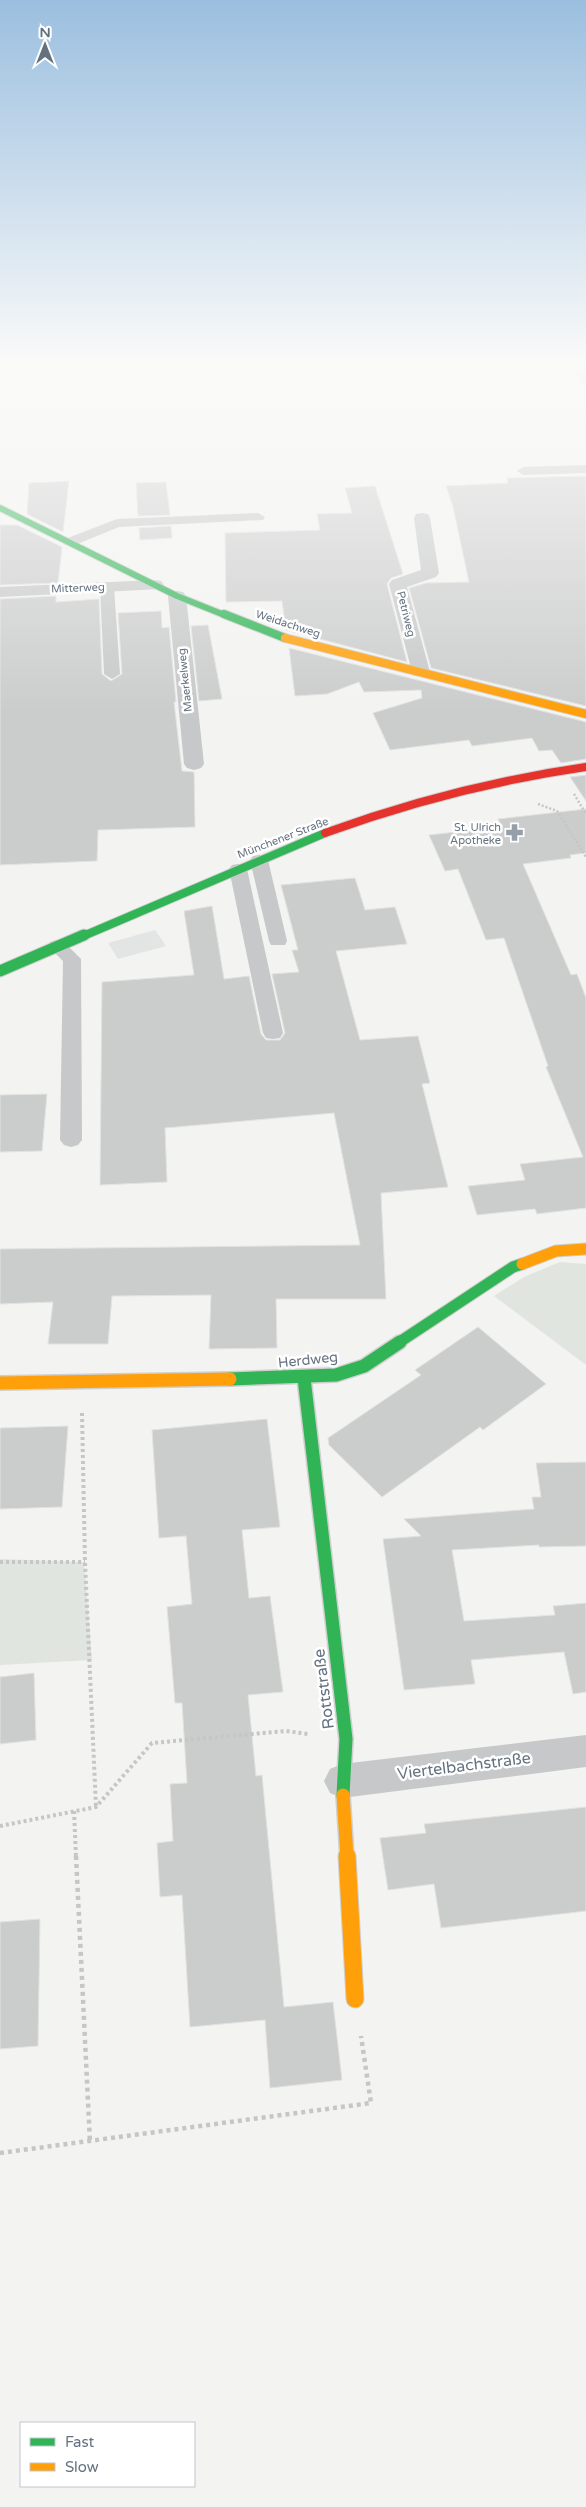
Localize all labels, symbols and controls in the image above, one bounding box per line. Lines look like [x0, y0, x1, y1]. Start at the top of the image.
north arrow [20, 20, 70, 70]
text: N [39, 24, 51, 41]
street label: Mitterweg [51, 581, 105, 595]
street label: Petriweg [394, 590, 418, 638]
street label: Weidachweg [254, 607, 322, 641]
street label: Maerkelweg [175, 647, 195, 712]
street label: Münchener Straße [236, 815, 330, 861]
place label: St. Ulrich Apotheke [450, 821, 501, 847]
pharmacy icon: St. Ulrich Apotheke [505, 823, 525, 843]
street label: Herdweg [277, 1348, 339, 1372]
street label: Rottstraße [309, 1648, 339, 1730]
street label: Viertelbachstraße [396, 1748, 532, 1784]
legend [20, 2422, 195, 2487]
text: Fast [65, 2433, 95, 2451]
text: Slow [65, 2458, 99, 2476]

